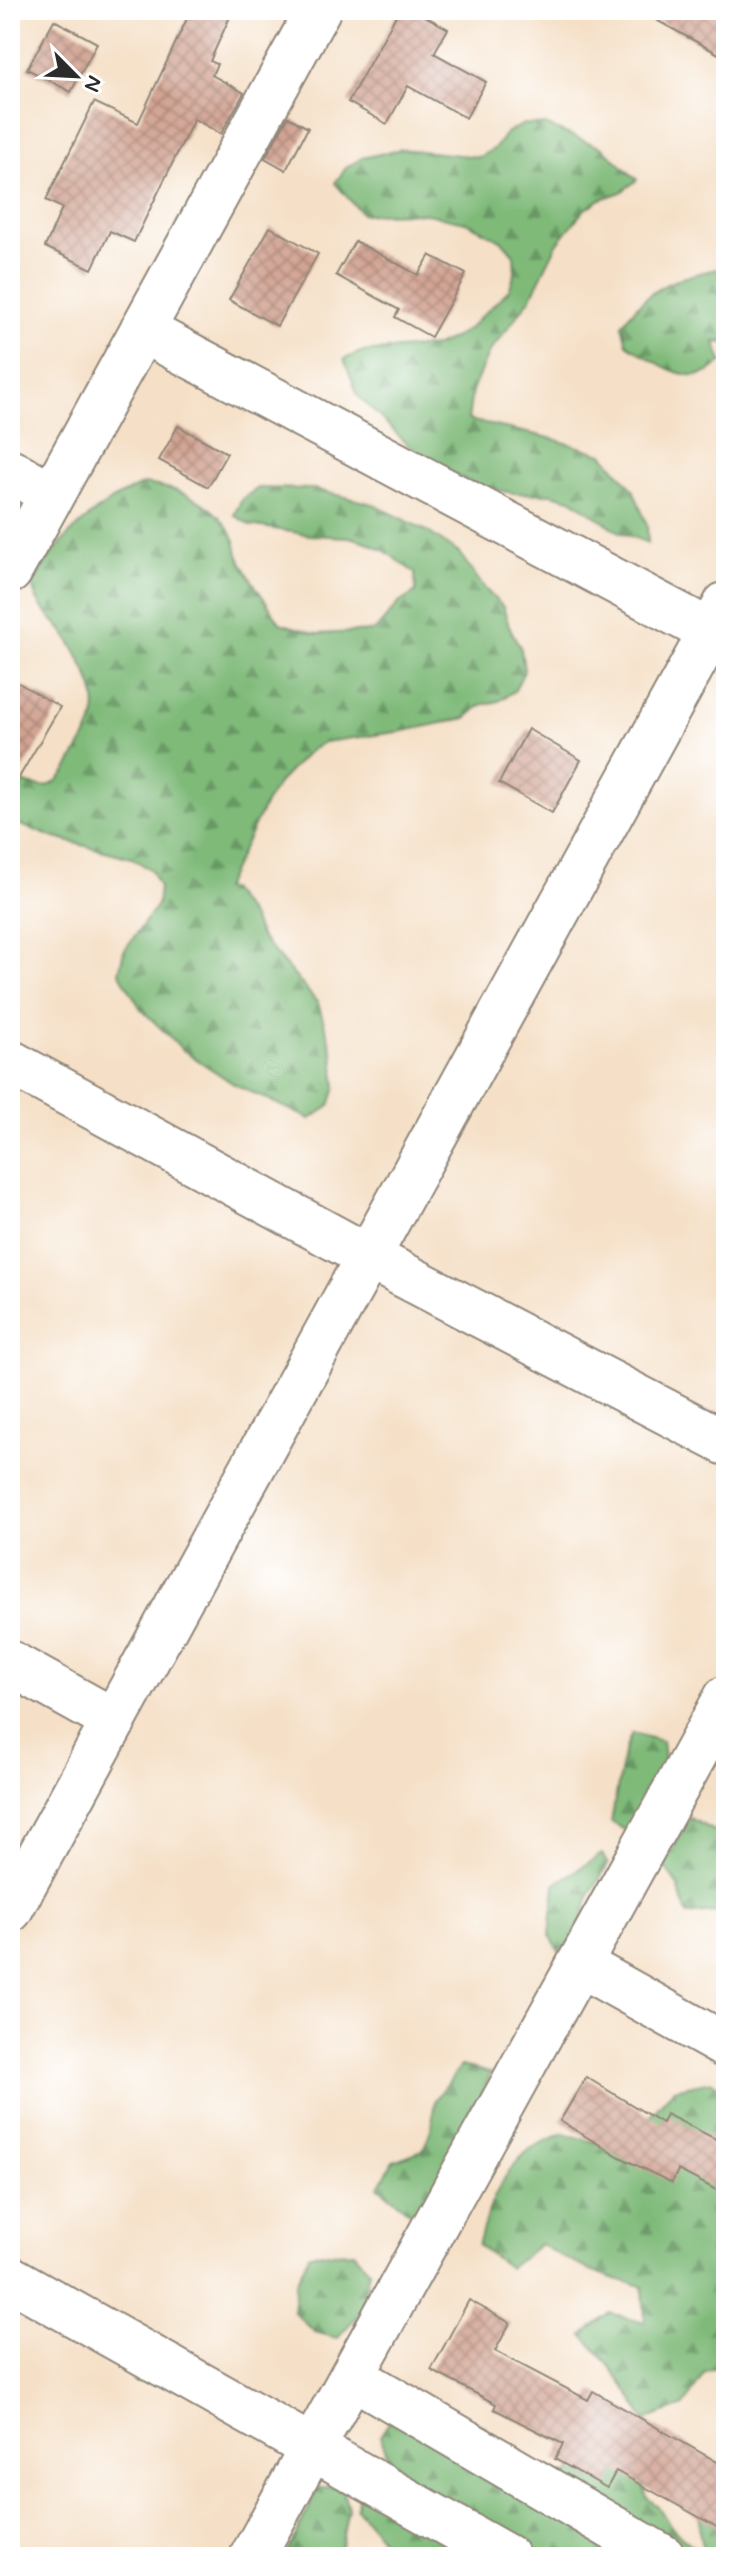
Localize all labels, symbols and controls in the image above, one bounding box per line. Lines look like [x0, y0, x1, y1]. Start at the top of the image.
north arrow [36, 36, 116, 116]
text: N [77, 71, 108, 96]

